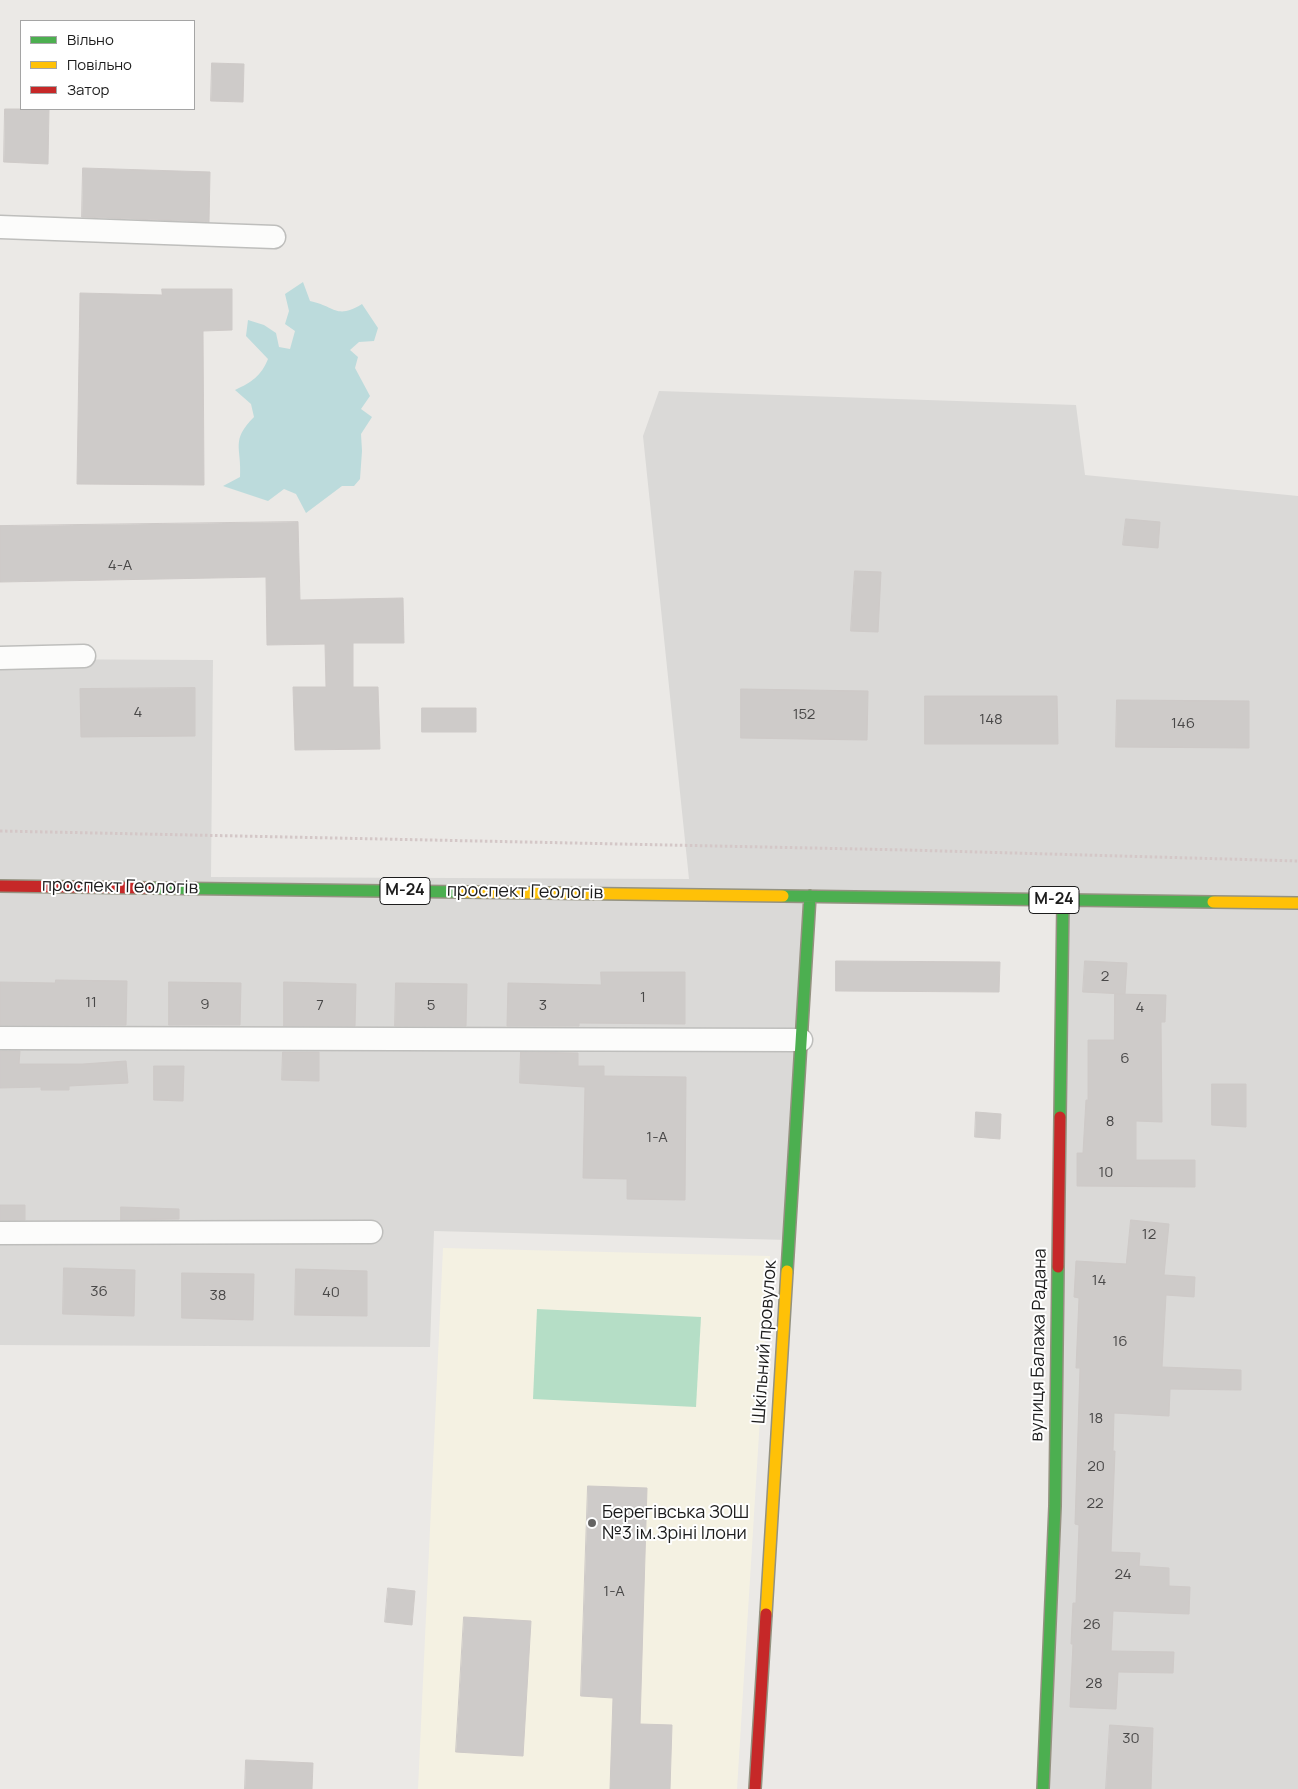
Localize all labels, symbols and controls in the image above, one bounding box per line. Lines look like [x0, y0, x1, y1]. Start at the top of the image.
legend [20, 20, 195, 110]
text: Вільно [67, 29, 114, 50]
text: Повільно [67, 54, 132, 75]
text: Затор [67, 79, 109, 100]
house number: 4-А [108, 557, 132, 575]
house number: 4 [134, 704, 142, 722]
house number: 152 [793, 706, 815, 724]
house number: 148 [979, 711, 1003, 729]
house number: 146 [1171, 715, 1195, 733]
street label: проспект Геологів [42, 875, 198, 899]
road number: М-24 [380, 878, 430, 904]
street label: проспект Геологів [447, 880, 603, 904]
road number: М-24 [1029, 886, 1079, 914]
house number: 2 [1101, 968, 1109, 986]
house number: 1 [640, 989, 646, 1007]
house number: 11 [85, 994, 97, 1012]
house number: 9 [200, 996, 210, 1014]
house number: 7 [316, 997, 324, 1015]
house number: 5 [427, 997, 435, 1015]
house number: 3 [539, 997, 547, 1015]
house number: 4 [1136, 999, 1144, 1017]
house number: 6 [1120, 1050, 1130, 1068]
house number: 8 [1106, 1113, 1114, 1131]
house number: 1-А [646, 1129, 668, 1147]
house number: 10 [1099, 1164, 1113, 1182]
house number: 12 [1142, 1226, 1156, 1244]
street label: вулиця Балажа Радана [1027, 1248, 1051, 1442]
street label: Шкільний провулок [749, 1259, 781, 1425]
house number: 14 [1092, 1272, 1106, 1290]
house number: 36 [90, 1283, 108, 1301]
house number: 40 [322, 1284, 340, 1302]
house number: 38 [209, 1287, 227, 1305]
house number: 16 [1112, 1333, 1128, 1351]
house number: 18 [1089, 1410, 1103, 1428]
house number: 20 [1087, 1458, 1105, 1476]
house number: 22 [1086, 1495, 1104, 1513]
place label: Берегівська ЗОШ №3 ім.Зріні Ілони [602, 1502, 749, 1545]
marker: Берегівська ЗОШ №3 ім.Зріні Ілони [586, 1517, 598, 1529]
house number: 24 [1114, 1566, 1132, 1584]
house number: 1-А [603, 1583, 625, 1601]
house number: 26 [1083, 1616, 1101, 1634]
house number: 28 [1085, 1675, 1103, 1693]
house number: 30 [1122, 1730, 1140, 1748]

